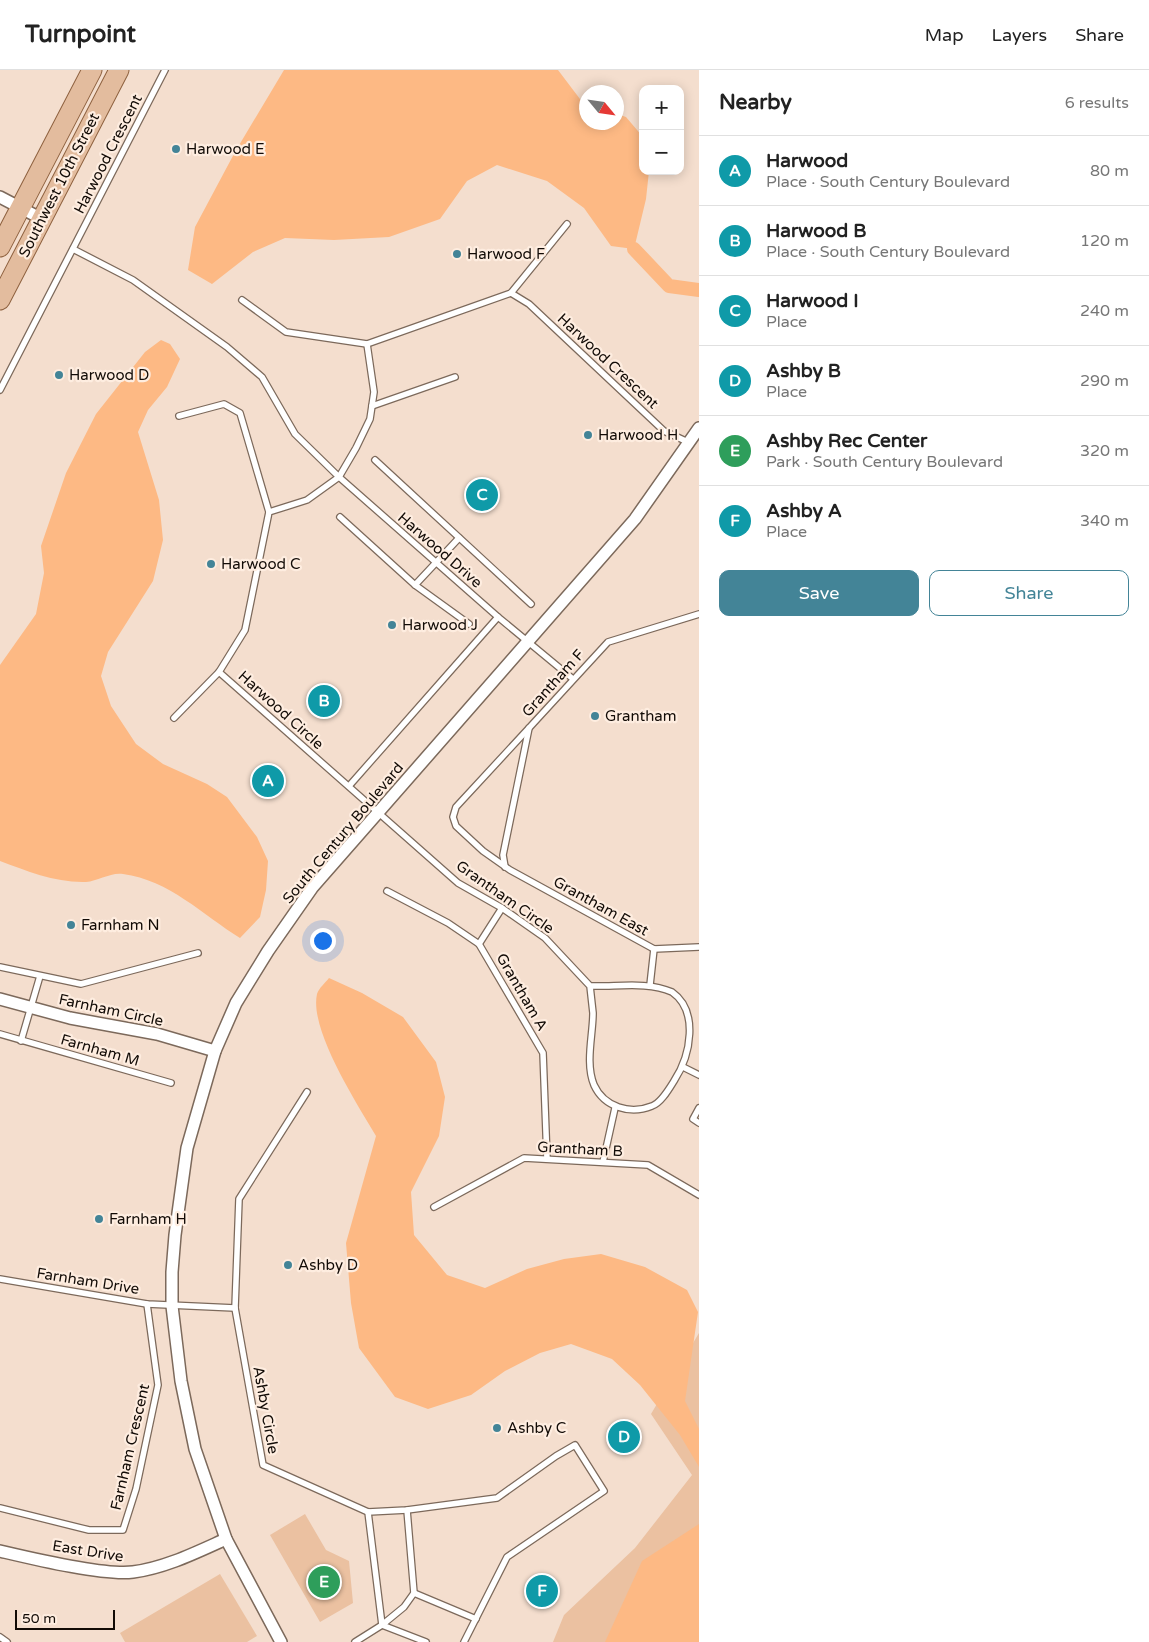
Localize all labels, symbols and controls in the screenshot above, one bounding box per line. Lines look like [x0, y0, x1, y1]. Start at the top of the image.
text: Turnpoint [25, 20, 136, 49]
text: Map [925, 24, 964, 46]
text: Layers [992, 24, 1047, 46]
text: Share [1075, 24, 1124, 46]
north arrow [579, 85, 624, 130]
map controls [639, 85, 684, 175]
button: + [639, 85, 684, 130]
text: Nearby [719, 90, 792, 115]
street label: Harwood Crescent [70, 91, 146, 217]
text: 6 results [1065, 93, 1129, 113]
street label: Southwest 10th Street [15, 110, 103, 260]
button: − [639, 130, 684, 175]
place label: Harwood E [186, 140, 264, 158]
marker: Harwood E [170, 143, 182, 155]
text: Harwood [766, 150, 848, 172]
text: A [729, 161, 741, 181]
text: 80 m [1090, 161, 1129, 181]
text: Place · South Century Boulevard [766, 172, 1010, 192]
text: Harwood B [766, 220, 866, 242]
text: B [729, 231, 741, 251]
text: 120 m [1080, 231, 1129, 251]
text: Place · South Century Boulevard [766, 242, 1010, 262]
place label: Harwood F [467, 245, 545, 263]
marker: Harwood F [451, 248, 463, 260]
text: Harwood I [766, 290, 859, 312]
text: C [729, 301, 741, 321]
text: 240 m [1080, 301, 1129, 321]
street label: Harwood Crescent [554, 310, 662, 413]
text: Place [766, 312, 807, 332]
text: Ashby B [766, 360, 841, 382]
place label: Harwood D [69, 366, 149, 384]
marker: Harwood D [53, 369, 65, 381]
text: D [729, 371, 741, 391]
text: 290 m [1080, 371, 1129, 391]
text: Place [766, 382, 807, 402]
place label: Harwood H [598, 426, 678, 444]
marker: Harwood H [582, 429, 594, 441]
text: Ashby Rec Center [766, 430, 927, 452]
text: E [730, 441, 740, 461]
text: 320 m [1080, 441, 1129, 461]
text: Park · South Century Boulevard [766, 452, 1003, 472]
pin: C [466, 476, 498, 514]
text: Ashby A [766, 500, 842, 522]
street label: Harwood Drive [394, 508, 486, 592]
text: F [730, 511, 740, 531]
text: 340 m [1080, 511, 1129, 531]
text: Place [766, 522, 807, 542]
place label: Harwood C [221, 555, 300, 573]
marker: Harwood C [205, 558, 217, 570]
button: Save [719, 570, 919, 616]
button: Share [929, 570, 1129, 616]
place label: Harwood J [402, 616, 478, 634]
marker: Harwood J [386, 619, 398, 631]
street label: Grantham F [518, 646, 588, 720]
street label: Harwood Circle [235, 667, 327, 753]
pin: B [308, 682, 340, 720]
place label: Grantham [605, 707, 677, 725]
marker: Grantham [589, 710, 601, 722]
street label: South Century Boulevard [279, 759, 407, 907]
pin: A [252, 762, 284, 800]
street label: Grantham Circle [453, 857, 557, 937]
street label: Grantham East [550, 872, 652, 940]
place label: Farnham N [81, 916, 160, 934]
marker: Farnham N [65, 919, 77, 931]
your location [310, 928, 336, 954]
street label: Grantham A [493, 950, 551, 1034]
street label: Farnham Circle [57, 990, 165, 1030]
street label: Farnham M [59, 1030, 141, 1070]
street label: Grantham B [537, 1138, 623, 1160]
place label: Farnham H [109, 1210, 187, 1228]
marker: Farnham H [93, 1213, 105, 1225]
place label: Ashby D [298, 1256, 358, 1274]
marker: Ashby D [282, 1259, 294, 1271]
street label: Farnham Drive [35, 1264, 141, 1298]
street label: Ashby Circle [249, 1365, 283, 1455]
street label: Farnham Crescent [107, 1382, 153, 1512]
pin: D [608, 1418, 640, 1456]
place label: Ashby C [507, 1419, 566, 1437]
marker: Ashby C [491, 1422, 503, 1434]
street label: East Drive [51, 1537, 125, 1565]
pin: E [308, 1563, 340, 1601]
pin: F [526, 1572, 558, 1610]
scale bar [15, 1607, 115, 1630]
text: 50 m [22, 1610, 56, 1627]

